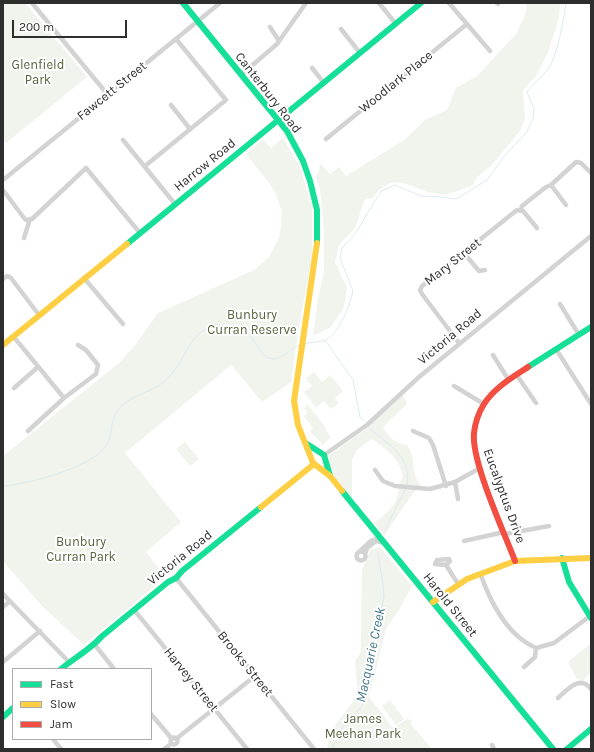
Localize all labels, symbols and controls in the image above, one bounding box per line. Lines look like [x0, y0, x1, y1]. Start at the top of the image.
scale bar [14, 12, 129, 38]
text: 200 m [19, 20, 54, 34]
street label: Woodlark Place [356, 47, 436, 117]
street label: Canterbury Road [232, 49, 304, 137]
park label: Glenfield Park [12, 57, 64, 88]
street label: Fawcett Street [74, 58, 150, 124]
street label: Harrow Road [171, 135, 239, 195]
street label: Mary Street [422, 235, 484, 289]
street label: Victoria Road [415, 306, 485, 368]
park label: Bunbury Curran Reserve [207, 307, 297, 338]
street label: Eucalyptus Drive [480, 447, 528, 545]
street label: Victoria Road [145, 527, 215, 589]
park label: Bunbury Curran Park [46, 534, 116, 565]
street label: Harold Street [419, 570, 481, 640]
water label: Macquarie Creek [353, 606, 389, 704]
street label: Brooks Street [214, 628, 276, 700]
street label: Harvey Street [160, 645, 222, 715]
legend [12, 668, 152, 740]
text: Fast [50, 677, 73, 691]
text: Slow [50, 697, 76, 711]
park label: James Meehan Park [325, 711, 401, 742]
text: Jam [50, 717, 73, 731]

